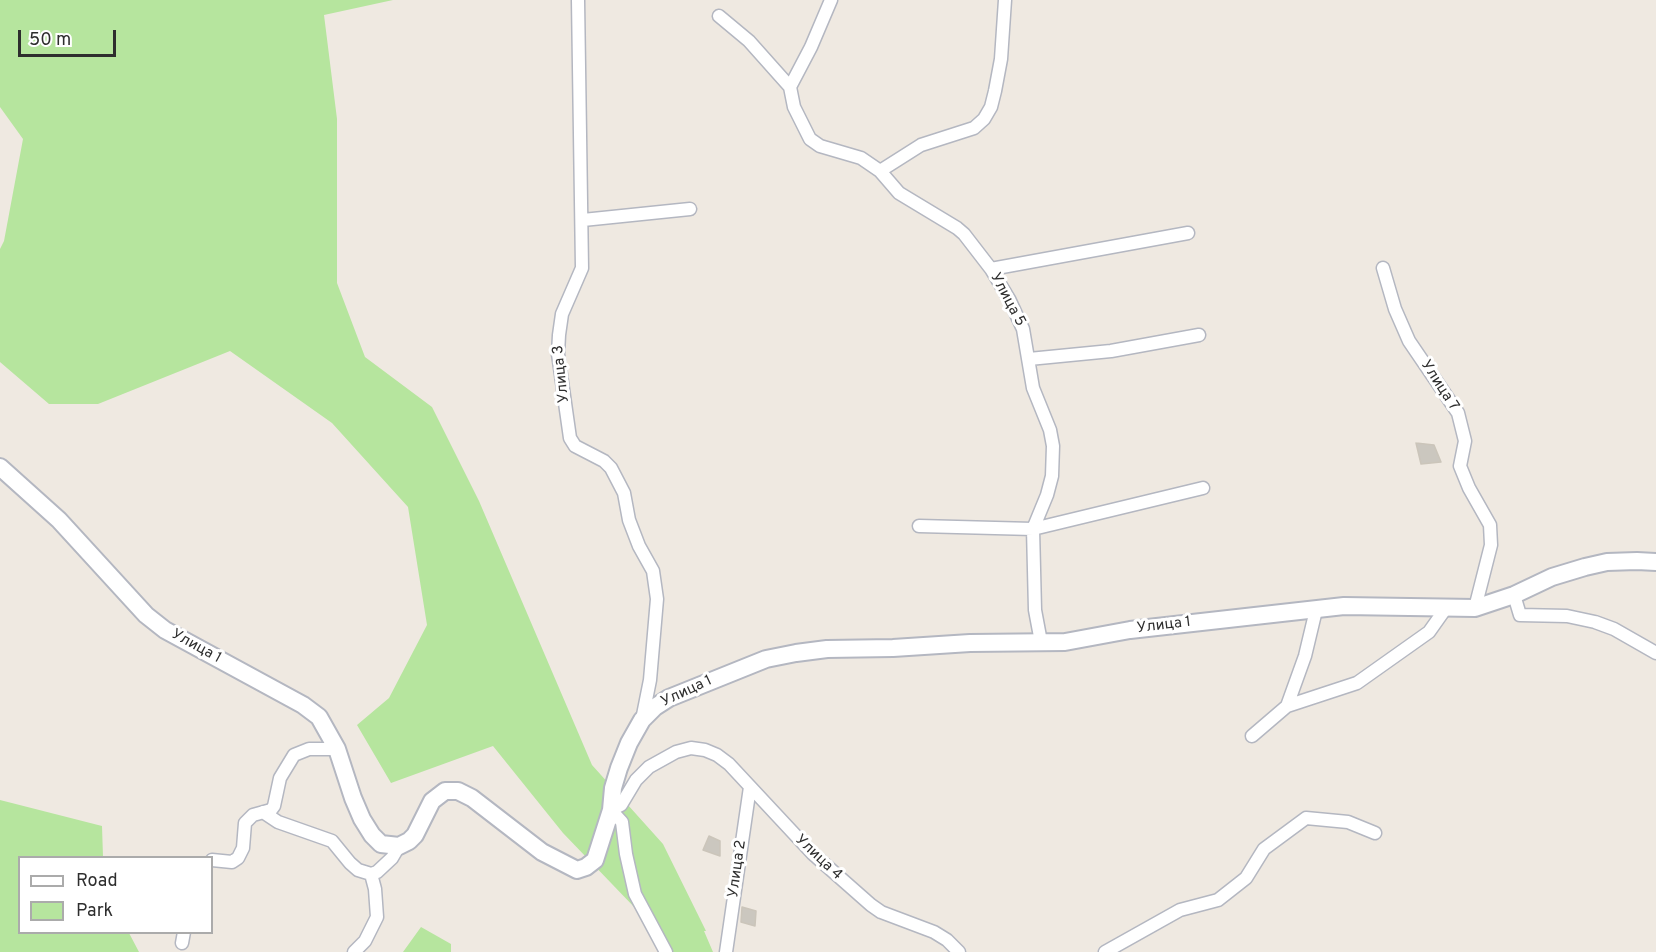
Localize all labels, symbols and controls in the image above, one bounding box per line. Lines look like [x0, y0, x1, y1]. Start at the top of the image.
scale bar [21, 18, 118, 56]
text: 50 m [29, 29, 71, 52]
street label: Улица 5 [985, 270, 1029, 330]
street label: Улица 3 [550, 344, 574, 404]
street label: Улица 7 [1416, 357, 1462, 415]
street label: Улица 1 [1136, 614, 1192, 638]
street label: Улица 1 [168, 626, 224, 668]
street label: Улица 1 [659, 672, 715, 712]
street label: Улица 4 [791, 832, 845, 884]
street label: Улица 2 [725, 839, 751, 899]
legend [18, 856, 213, 934]
text: Road [76, 870, 118, 893]
text: Park [76, 900, 113, 923]

